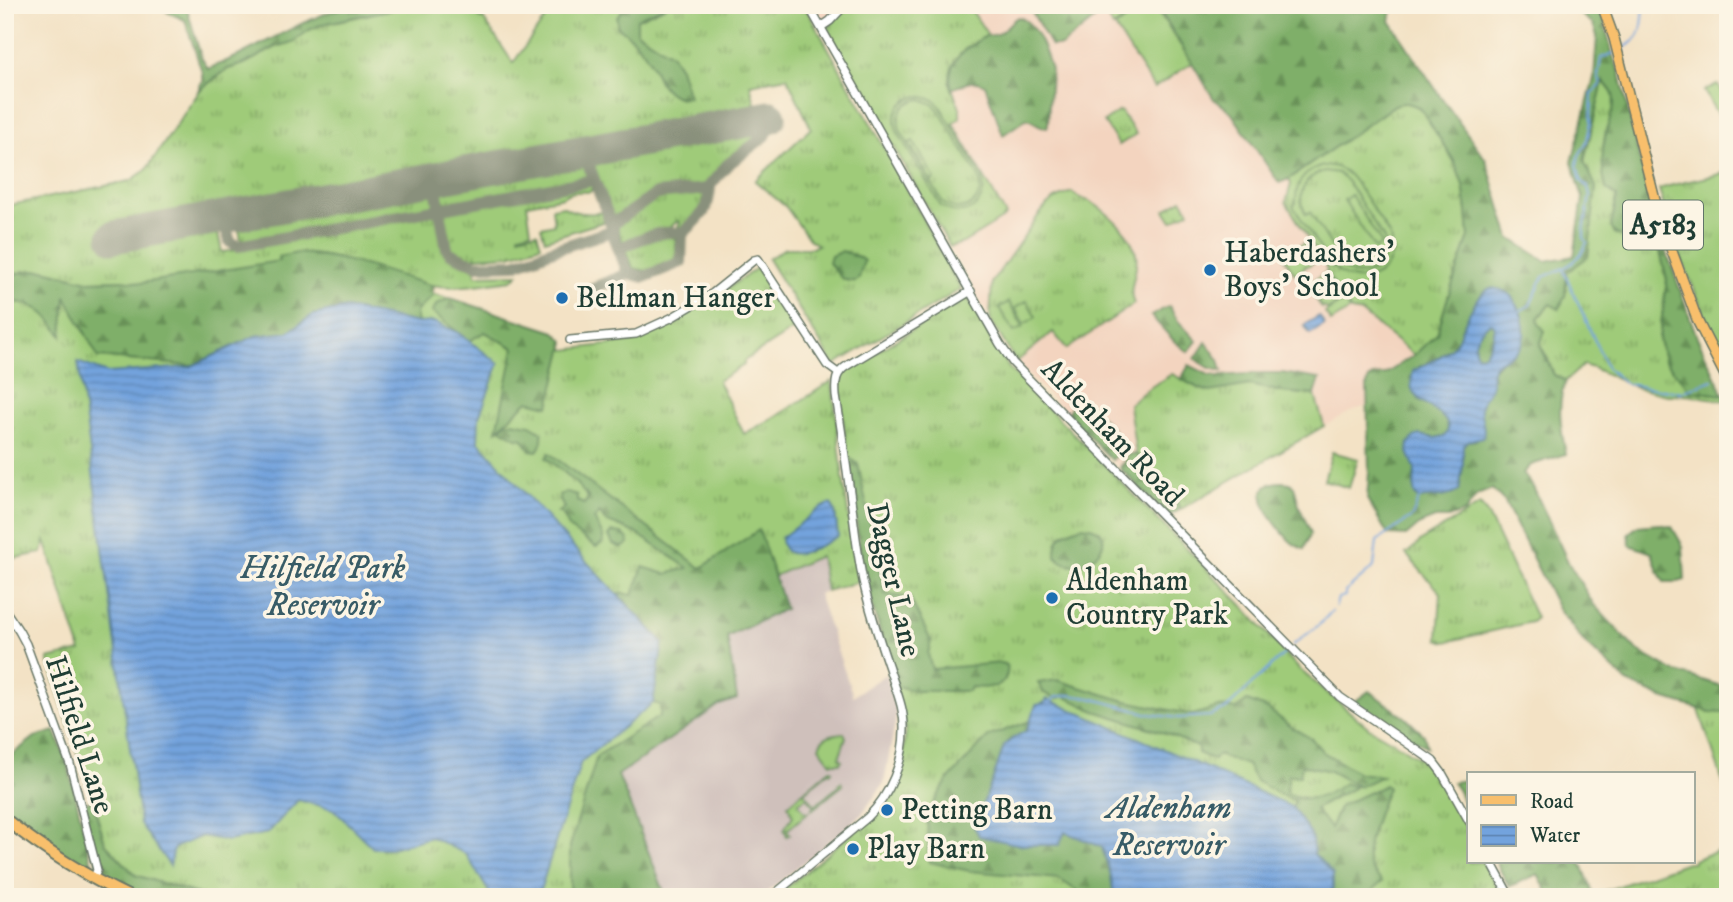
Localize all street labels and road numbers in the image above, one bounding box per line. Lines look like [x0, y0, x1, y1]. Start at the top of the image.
road number: A5183 [1623, 201, 1703, 250]
street label: Aldenham Road [1032, 352, 1192, 514]
street label: Dagger Lane [857, 500, 929, 660]
street label: Hilfield Lane [36, 651, 122, 819]

